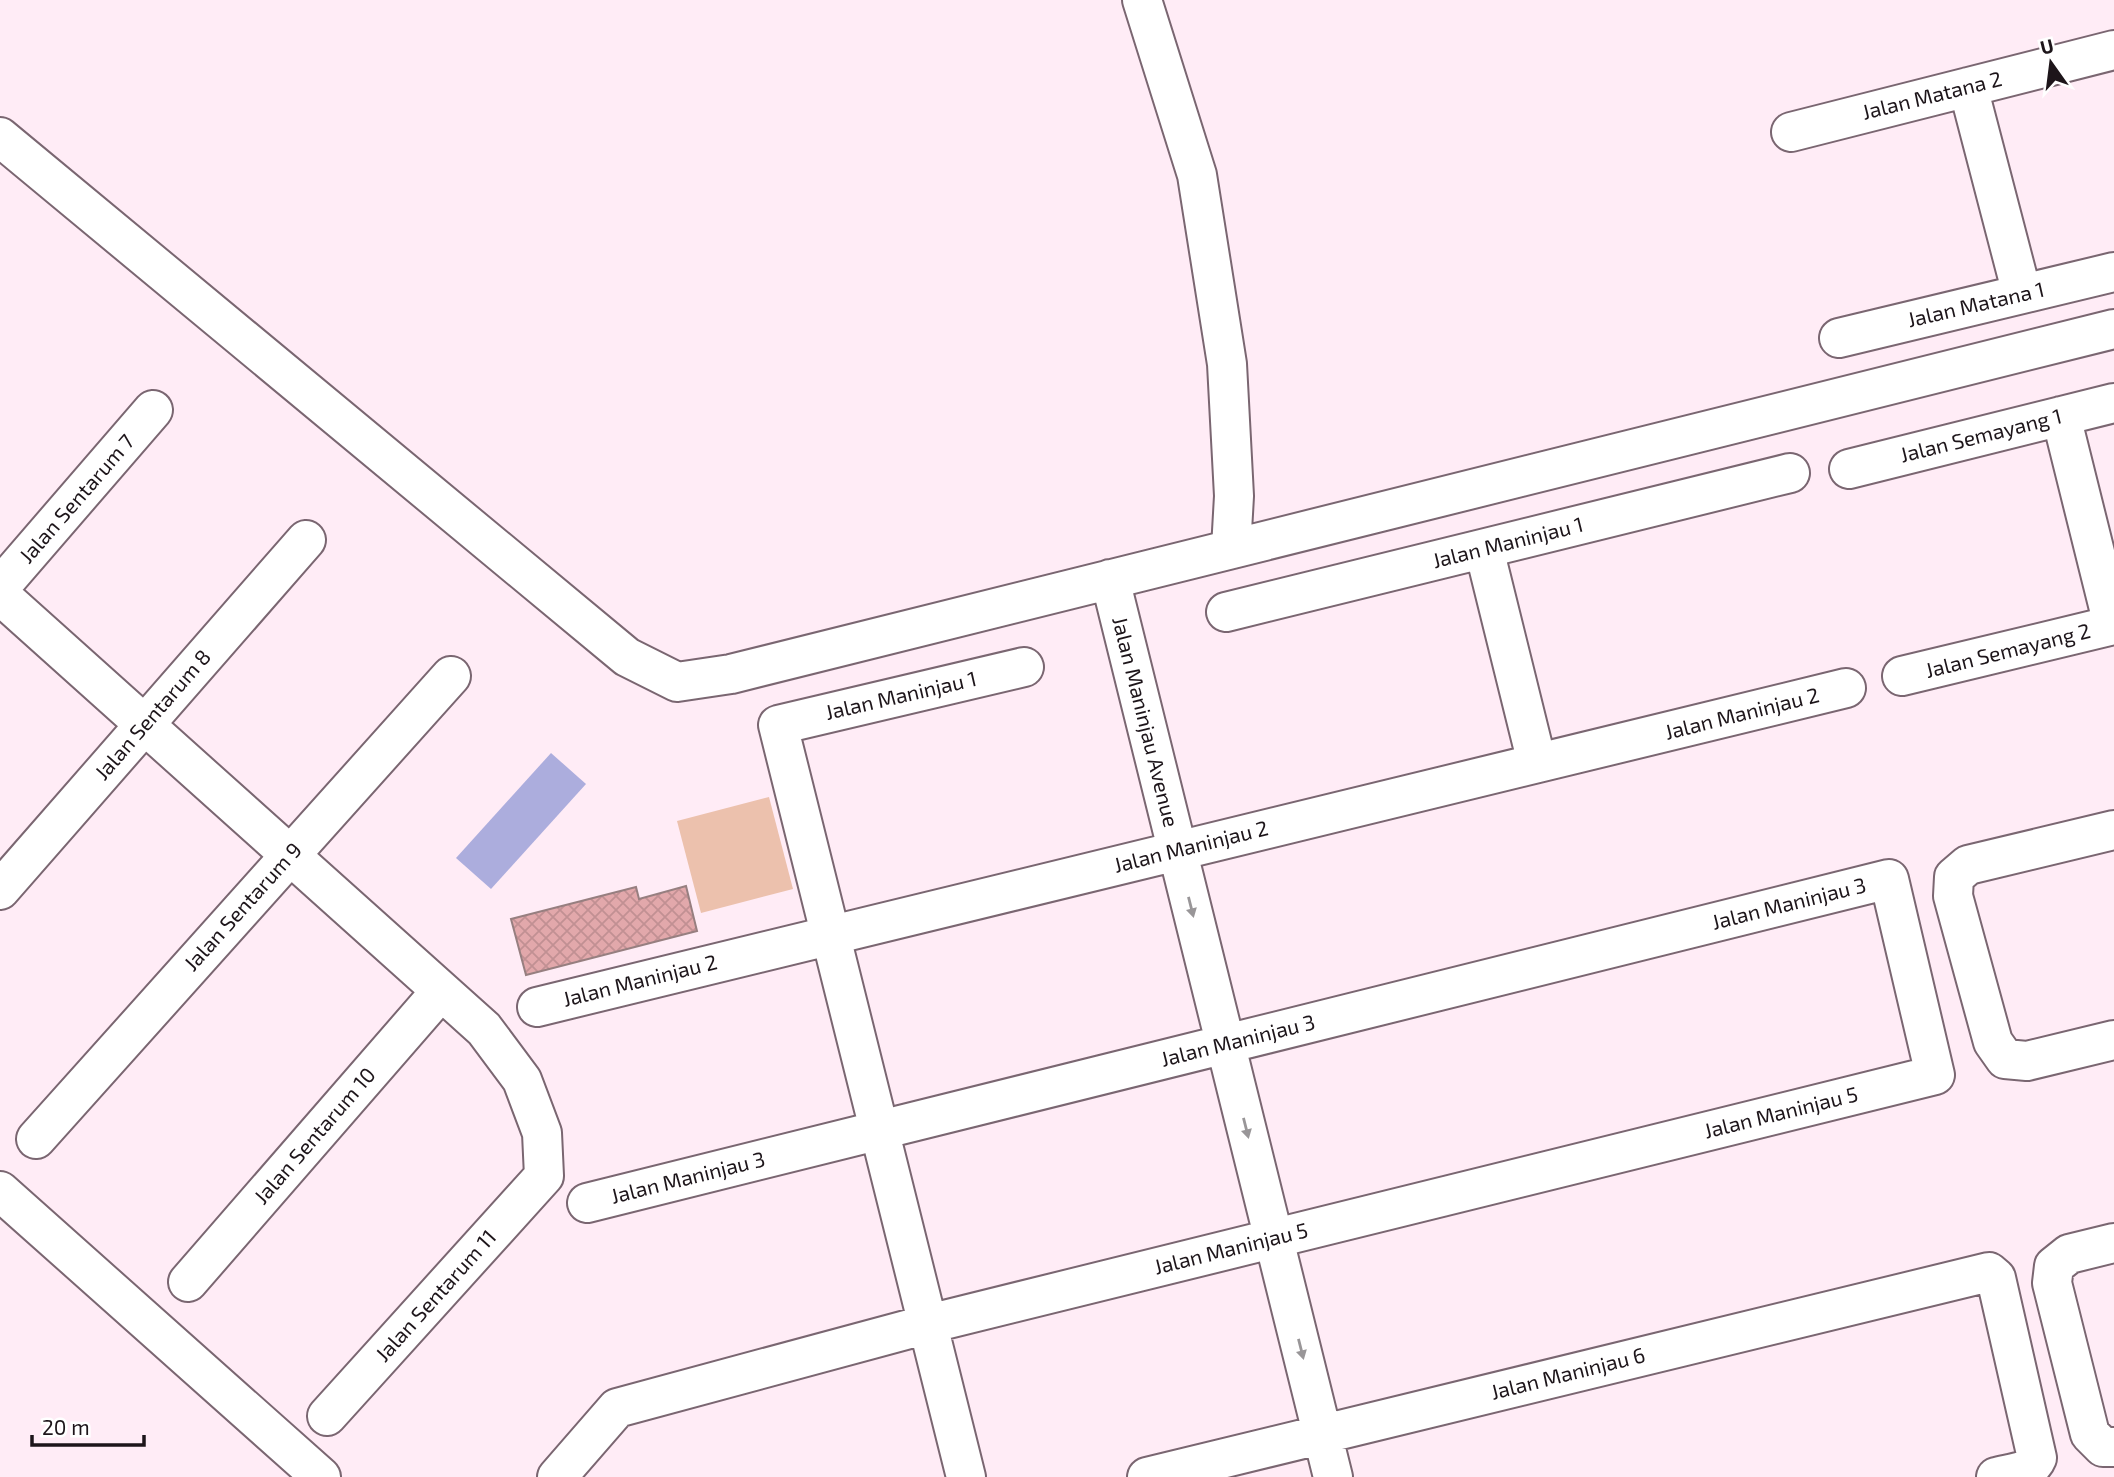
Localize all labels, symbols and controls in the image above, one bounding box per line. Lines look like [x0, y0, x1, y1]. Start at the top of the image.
north arrow [2016, 28, 2086, 98]
text: U [2038, 33, 2056, 59]
street label: Jalan Matana 2 [1859, 65, 2004, 124]
street label: Jalan Matana 1 [1905, 276, 2046, 331]
street label: Jalan Semayang 1 [1897, 402, 2064, 467]
street label: Jalan Sentarum 7 [13, 428, 139, 567]
street label: Jalan Maninjau 1 [1430, 511, 1586, 573]
street label: Jalan Maninjau Avenue [1107, 614, 1185, 830]
street label: Jalan Semayang 2 [1923, 617, 2093, 682]
street label: Jalan Sentarum 8 [89, 644, 215, 784]
street label: Jalan Maninjau 1 [822, 665, 979, 725]
street label: Jalan Maninjau 2 [1662, 681, 1822, 745]
street label: Jalan Maninjau 2 [1111, 814, 1271, 878]
street label: Jalan Sentarum 9 [178, 837, 306, 975]
street label: Jalan Maninjau 3 [1709, 871, 1869, 935]
one-way arrow [1186, 896, 1197, 918]
street label: Jalan Maninjau 2 [560, 948, 720, 1012]
street label: Jalan Maninjau 3 [1158, 1008, 1318, 1072]
street label: Jalan Sentarum 10 [248, 1062, 380, 1208]
street label: Jalan Maninjau 5 [1701, 1080, 1860, 1144]
one-way arrow [1241, 1117, 1252, 1139]
street label: Jalan Maninjau 3 [608, 1145, 768, 1209]
street label: Jalan Maninjau 5 [1151, 1216, 1310, 1280]
street label: Jalan Sentarum 11 [369, 1224, 500, 1366]
one-way arrow [1296, 1338, 1307, 1360]
street label: Jalan Maninjau 6 [1488, 1341, 1648, 1405]
scale bar [32, 1404, 144, 1448]
text: 20 m [42, 1414, 90, 1439]

